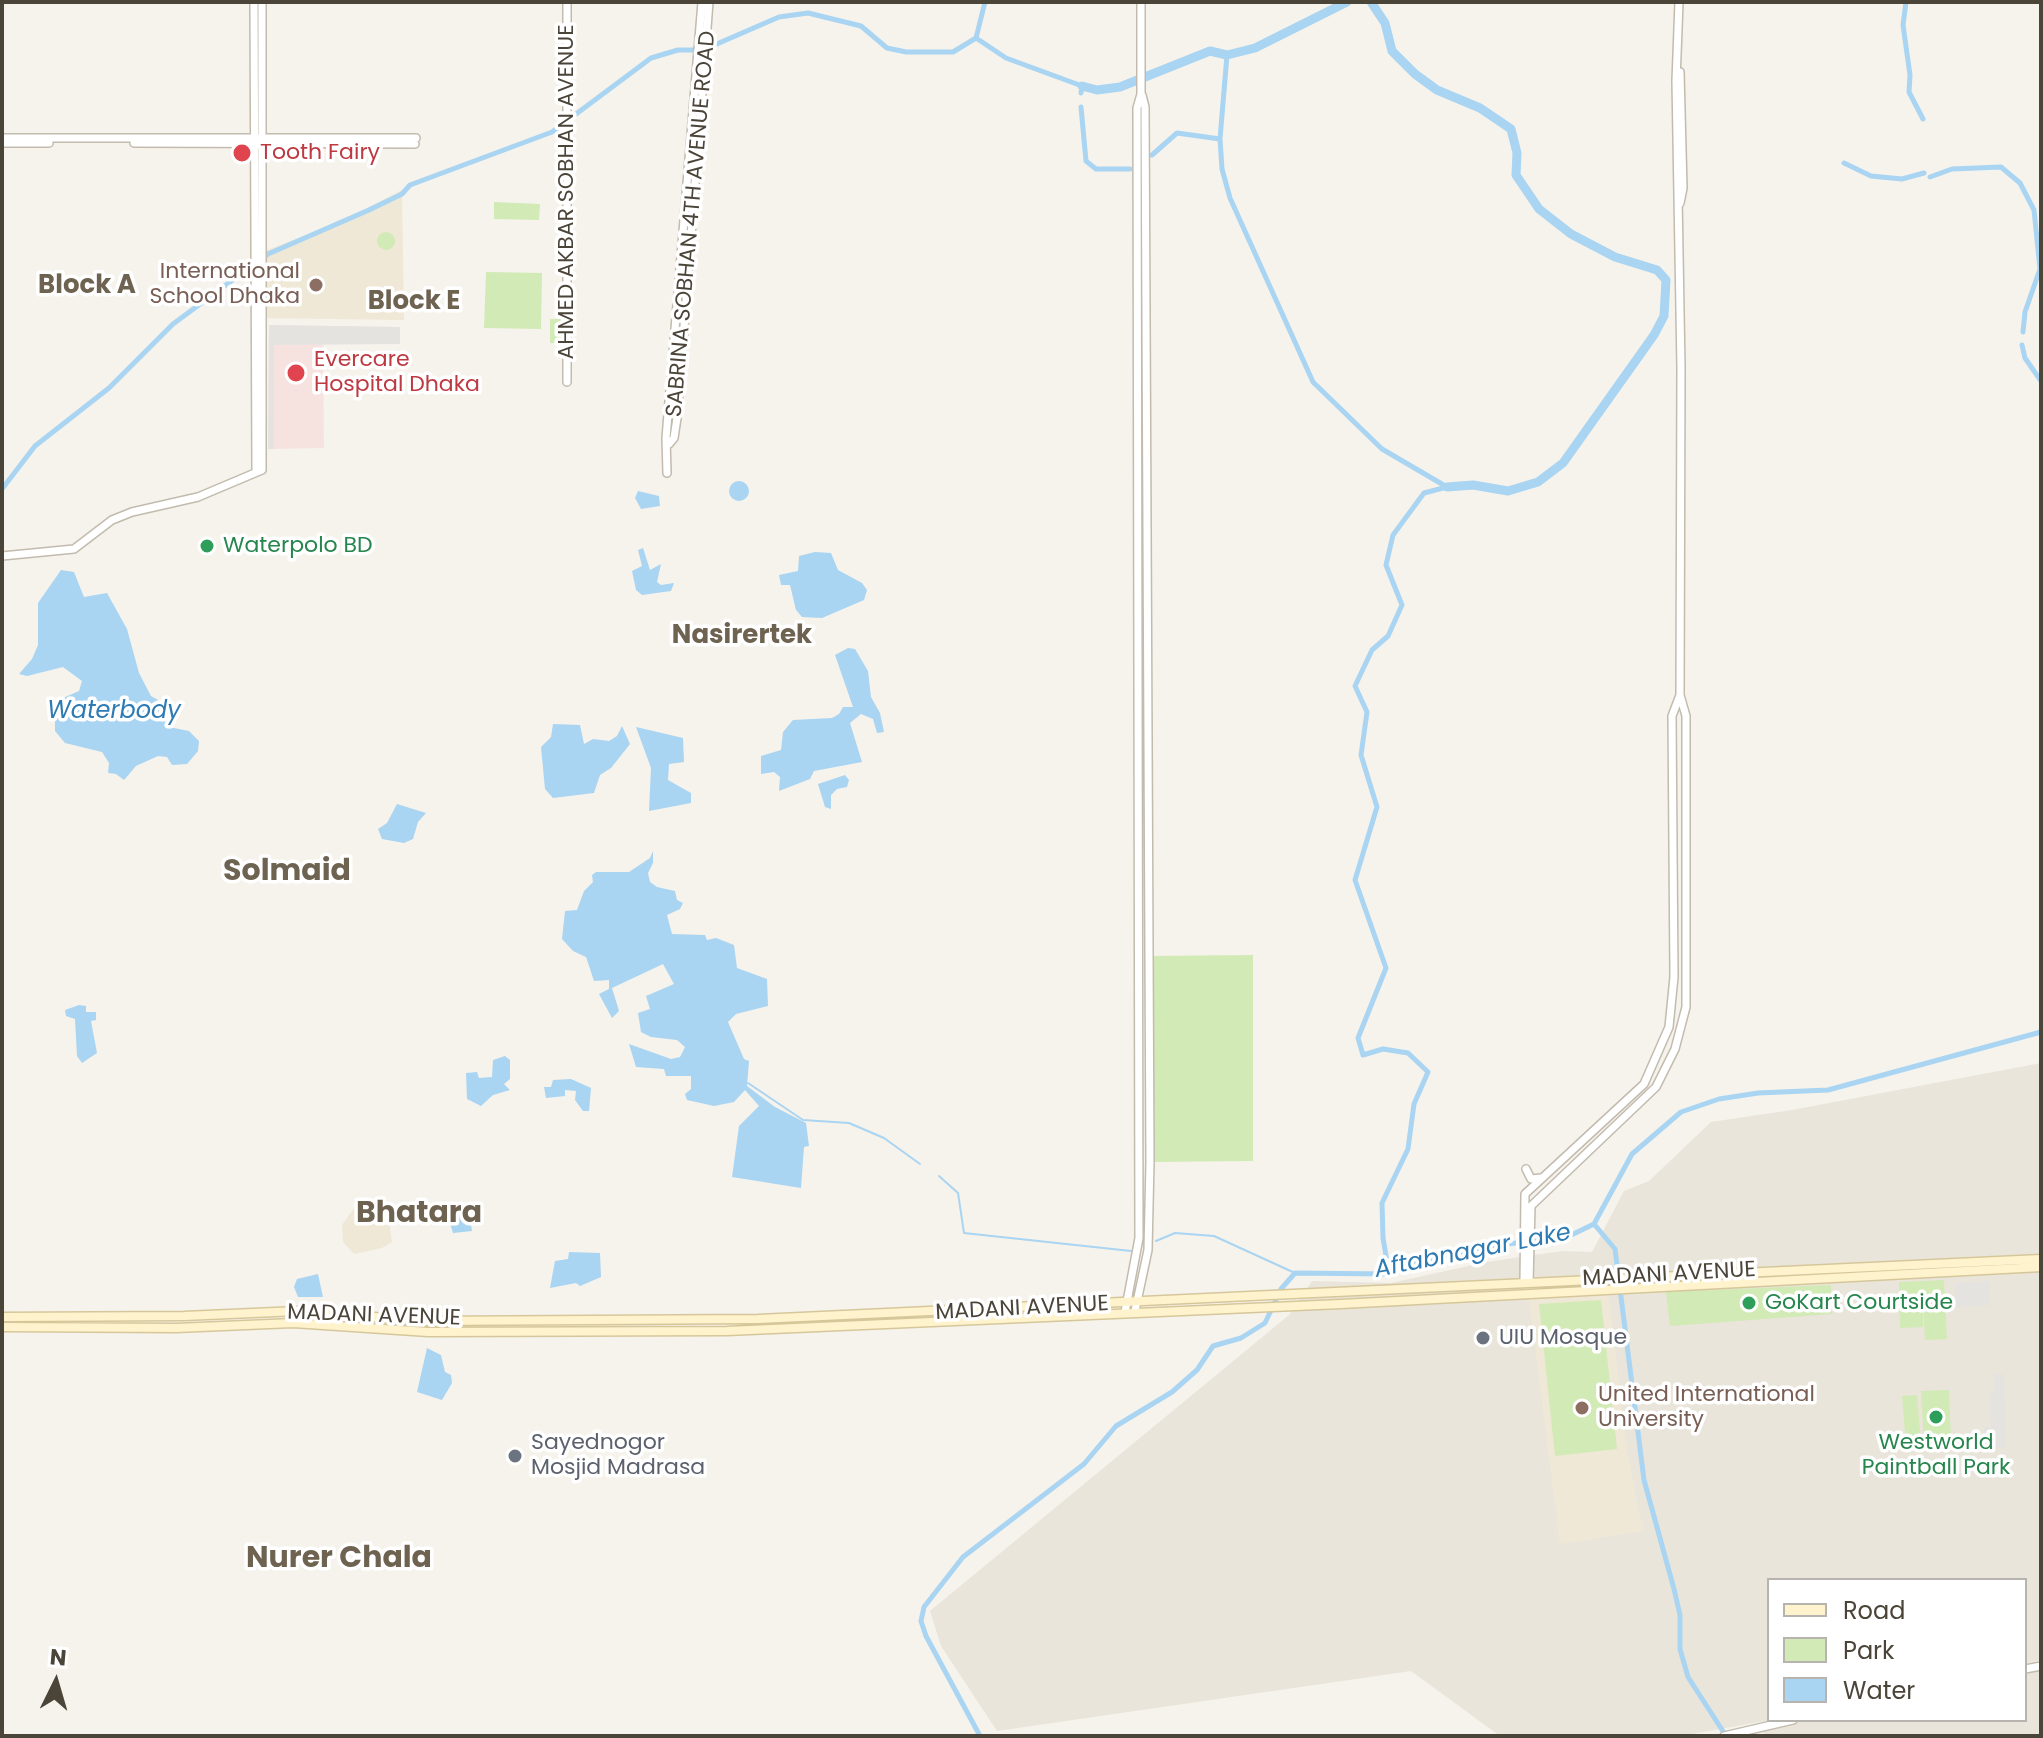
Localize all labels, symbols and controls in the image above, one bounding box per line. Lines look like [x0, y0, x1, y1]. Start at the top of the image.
street label: AHMED AKBAR SOBHAN AVENUE [554, 25, 580, 359]
street label: SABRINA SOBHAN 4TH AVENUE ROAD [662, 30, 722, 418]
place label: Tooth Fairy [260, 140, 380, 166]
marker: Tooth Fairy [231, 142, 253, 164]
place label: International School Dhaka [149, 259, 300, 310]
district label: Block A [38, 270, 136, 302]
marker: International School Dhaka [307, 276, 325, 294]
district label: Block E [368, 286, 460, 318]
place label: Evercare Hospital Dhaka [314, 347, 480, 398]
marker: Evercare Hospital Dhaka [285, 362, 307, 384]
place label: Waterpolo BD [223, 533, 373, 559]
marker: Waterpolo BD [198, 537, 216, 555]
district label: Nasirertek [672, 620, 812, 652]
water label: Waterbody [47, 698, 181, 726]
district label: Solmaid [223, 854, 351, 890]
district label: Bhatara [356, 1196, 482, 1232]
water label: Aftabnagar Lake [1372, 1219, 1574, 1285]
street label: MADANI AVENUE [1582, 1257, 1756, 1293]
place label: GoKart Courtside [1765, 1290, 1953, 1316]
street label: MADANI AVENUE [935, 1291, 1109, 1327]
marker: GoKart Courtside [1740, 1294, 1758, 1312]
street label: MADANI AVENUE [287, 1300, 461, 1332]
place label: UIU Mosque [1499, 1325, 1627, 1351]
marker: UIU Mosque [1474, 1329, 1492, 1347]
place label: United International University [1598, 1382, 1815, 1434]
marker: United International University [1573, 1399, 1591, 1417]
marker: Westworld Paintball Park [1927, 1408, 1945, 1426]
place label: Sayednogor Mosjid Madrasa [531, 1430, 705, 1482]
place label: Westworld Paintball Park [1862, 1430, 2010, 1482]
marker: Sayednogor Mosjid Madrasa [506, 1447, 524, 1465]
district label: Nurer Chala [246, 1541, 432, 1577]
legend [1767, 1578, 2027, 1722]
text: Road [1843, 1594, 1905, 1627]
text: Park [1843, 1634, 1894, 1667]
text: N [49, 1641, 68, 1674]
north arrow [16, 1642, 96, 1722]
text: Water [1843, 1674, 1915, 1707]

